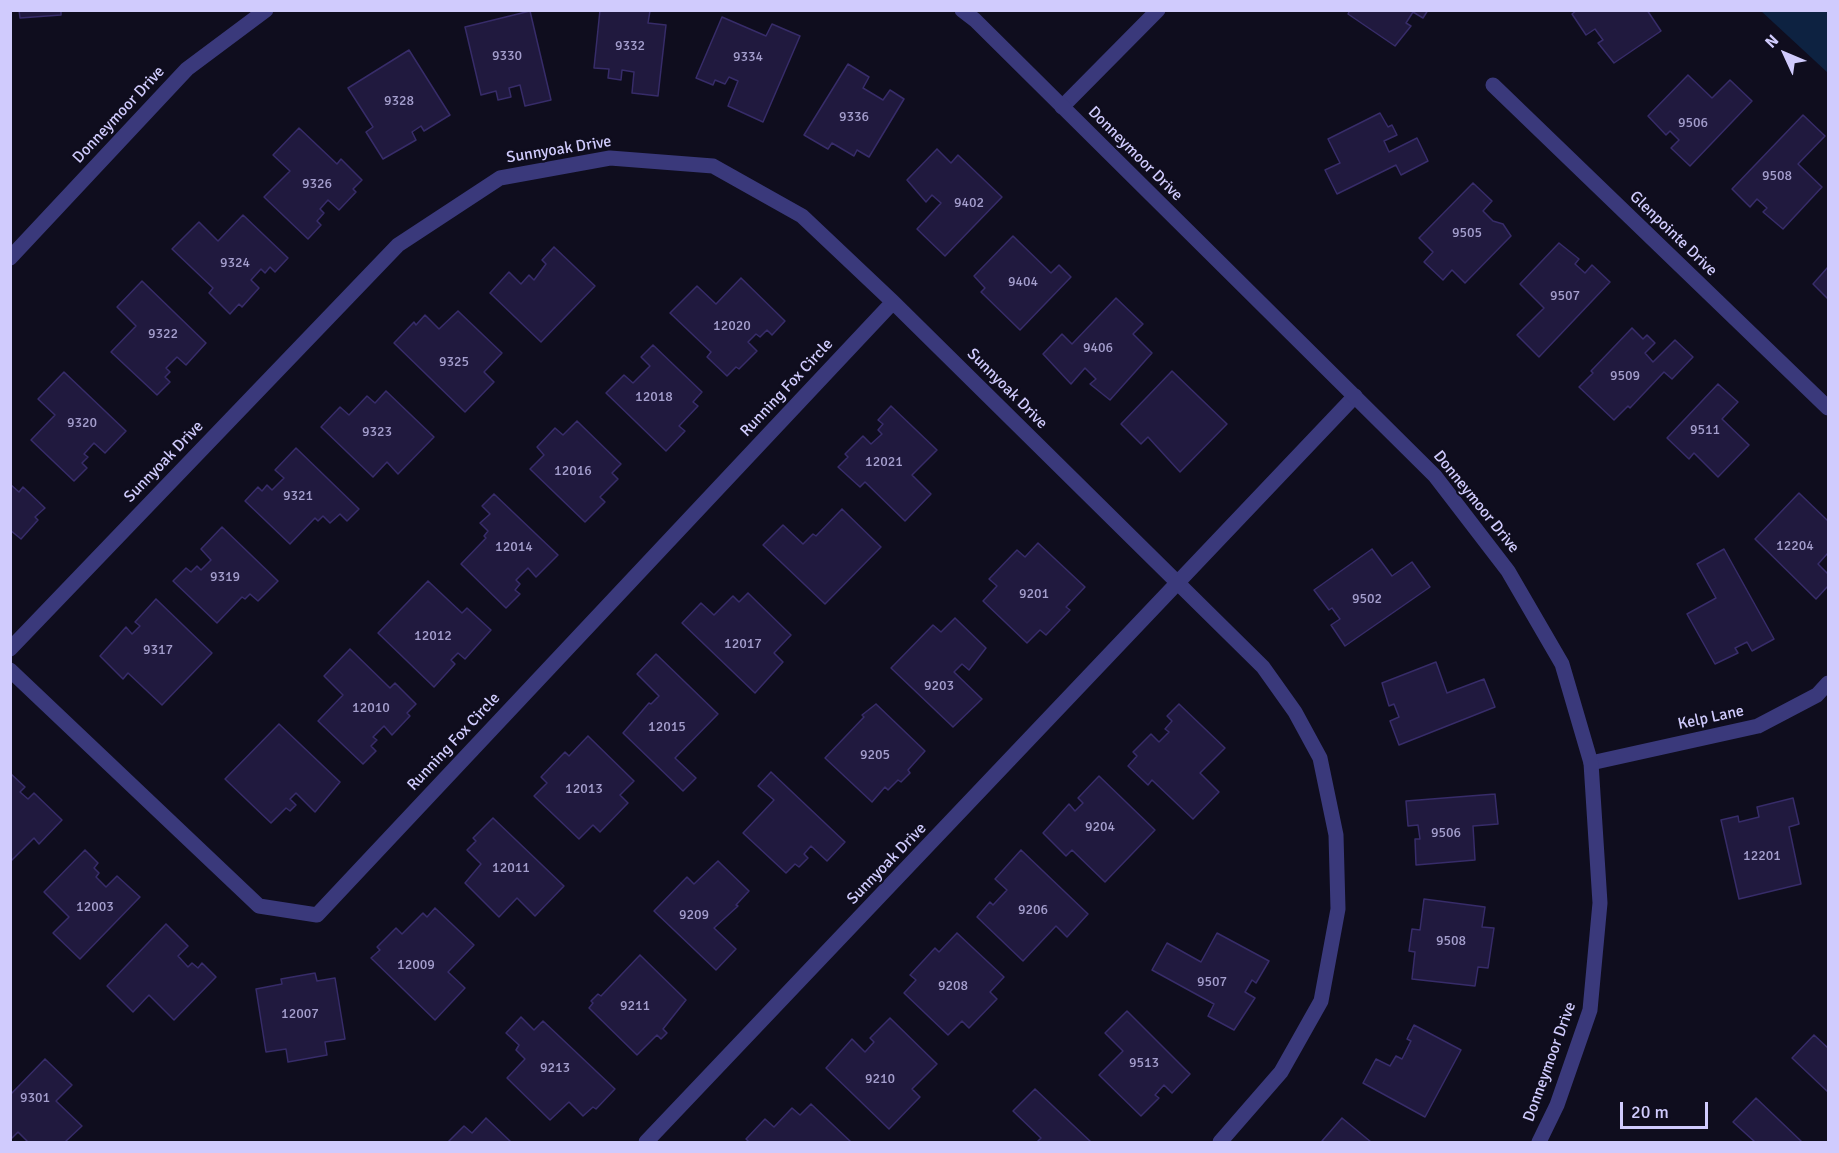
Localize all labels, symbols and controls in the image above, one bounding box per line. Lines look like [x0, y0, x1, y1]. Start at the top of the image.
north arrow [1755, 24, 1815, 84]
text: N [1761, 31, 1783, 52]
house number: 9332 [615, 38, 645, 54]
house number: 9330 [492, 48, 522, 64]
house number: 9334 [733, 49, 763, 65]
street label: Donneymoor Drive [69, 62, 169, 168]
house number: 9328 [384, 93, 414, 109]
street label: Donneymoor Drive [1084, 103, 1186, 205]
house number: 9336 [839, 109, 869, 125]
house number: 9506 [1678, 115, 1708, 131]
street label: Sunnyoak Drive [505, 132, 613, 168]
house number: 9508 [1762, 168, 1792, 184]
house number: 9326 [302, 176, 332, 192]
street label: Glenpointe Drive [1625, 187, 1721, 281]
house number: 9402 [954, 195, 984, 211]
house number: 9505 [1452, 225, 1482, 241]
house number: 9324 [220, 255, 250, 271]
house number: 9404 [1008, 274, 1038, 290]
house number: 9507 [1550, 288, 1580, 304]
house number: 12020 [713, 318, 751, 334]
house number: 9322 [148, 326, 178, 342]
street label: Running Fox Circle [737, 335, 837, 441]
house number: 9406 [1083, 340, 1113, 356]
street label: Sunnyoak Drive [963, 345, 1051, 433]
house number: 9325 [439, 354, 469, 370]
house number: 9509 [1610, 368, 1640, 384]
house number: 12018 [635, 389, 673, 405]
house number: 9320 [67, 415, 97, 431]
street label: Sunnyoak Drive [120, 417, 208, 507]
house number: 9511 [1690, 422, 1720, 438]
house number: 9323 [362, 424, 392, 440]
street label: Donneymoor Drive [1429, 447, 1523, 557]
house number: 12021 [865, 454, 903, 470]
house number: 12016 [554, 463, 592, 479]
house number: 9321 [283, 488, 313, 504]
house number: 12204 [1776, 538, 1814, 554]
house number: 12014 [495, 539, 533, 555]
house number: 9319 [210, 569, 240, 585]
house number: 9201 [1019, 586, 1049, 602]
house number: 9502 [1352, 591, 1382, 607]
house number: 12012 [414, 628, 452, 644]
house number: 12017 [724, 636, 762, 652]
house number: 9317 [143, 642, 173, 658]
house number: 9203 [924, 678, 954, 694]
street label: Running Fox Circle [404, 689, 504, 795]
house number: 12010 [352, 700, 390, 716]
street label: Kelp Lane [1676, 702, 1746, 734]
house number: 12015 [648, 719, 686, 735]
house number: 9205 [860, 747, 890, 763]
house number: 12013 [565, 781, 603, 797]
street label: Sunnyoak Drive [843, 819, 931, 909]
house number: 9204 [1085, 819, 1115, 835]
house number: 9506 [1431, 825, 1461, 841]
house number: 12201 [1743, 848, 1781, 864]
house number: 12011 [492, 860, 530, 876]
house number: 12003 [76, 899, 114, 915]
house number: 9206 [1018, 902, 1048, 918]
house number: 9209 [679, 907, 709, 923]
house number: 9508 [1436, 933, 1466, 949]
house number: 12009 [397, 957, 435, 973]
house number: 9507 [1197, 974, 1227, 990]
house number: 9208 [938, 978, 968, 994]
house number: 9211 [620, 998, 650, 1014]
street label: Donneymoor Drive [1519, 1000, 1581, 1124]
house number: 12007 [281, 1006, 319, 1022]
house number: 9513 [1129, 1055, 1159, 1071]
house number: 9213 [540, 1060, 570, 1076]
house number: 9210 [865, 1071, 895, 1087]
house number: 9301 [20, 1090, 50, 1106]
scale bar [1623, 1090, 1712, 1128]
text: 20 m [1631, 1101, 1669, 1123]

